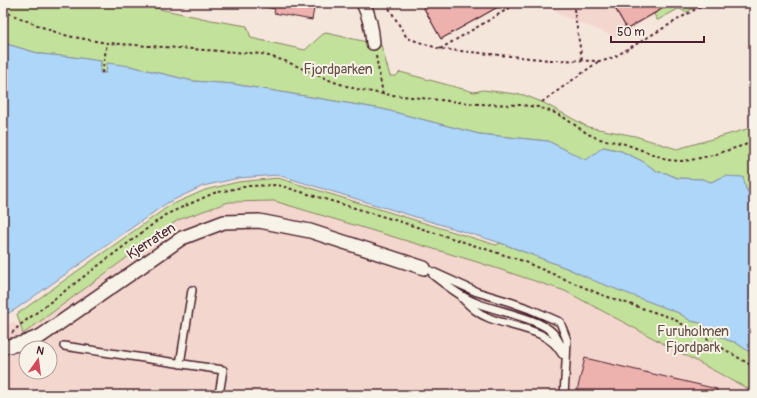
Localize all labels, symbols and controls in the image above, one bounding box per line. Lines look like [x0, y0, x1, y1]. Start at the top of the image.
scale bar [611, 18, 704, 44]
text: 50 m [617, 25, 645, 40]
park label: Fjordparken [303, 61, 373, 78]
street label: Kjerraten [123, 219, 179, 263]
park label: Furuholmen Fjordpark [657, 323, 729, 356]
north arrow [18, 340, 58, 380]
text: N [35, 344, 46, 358]

